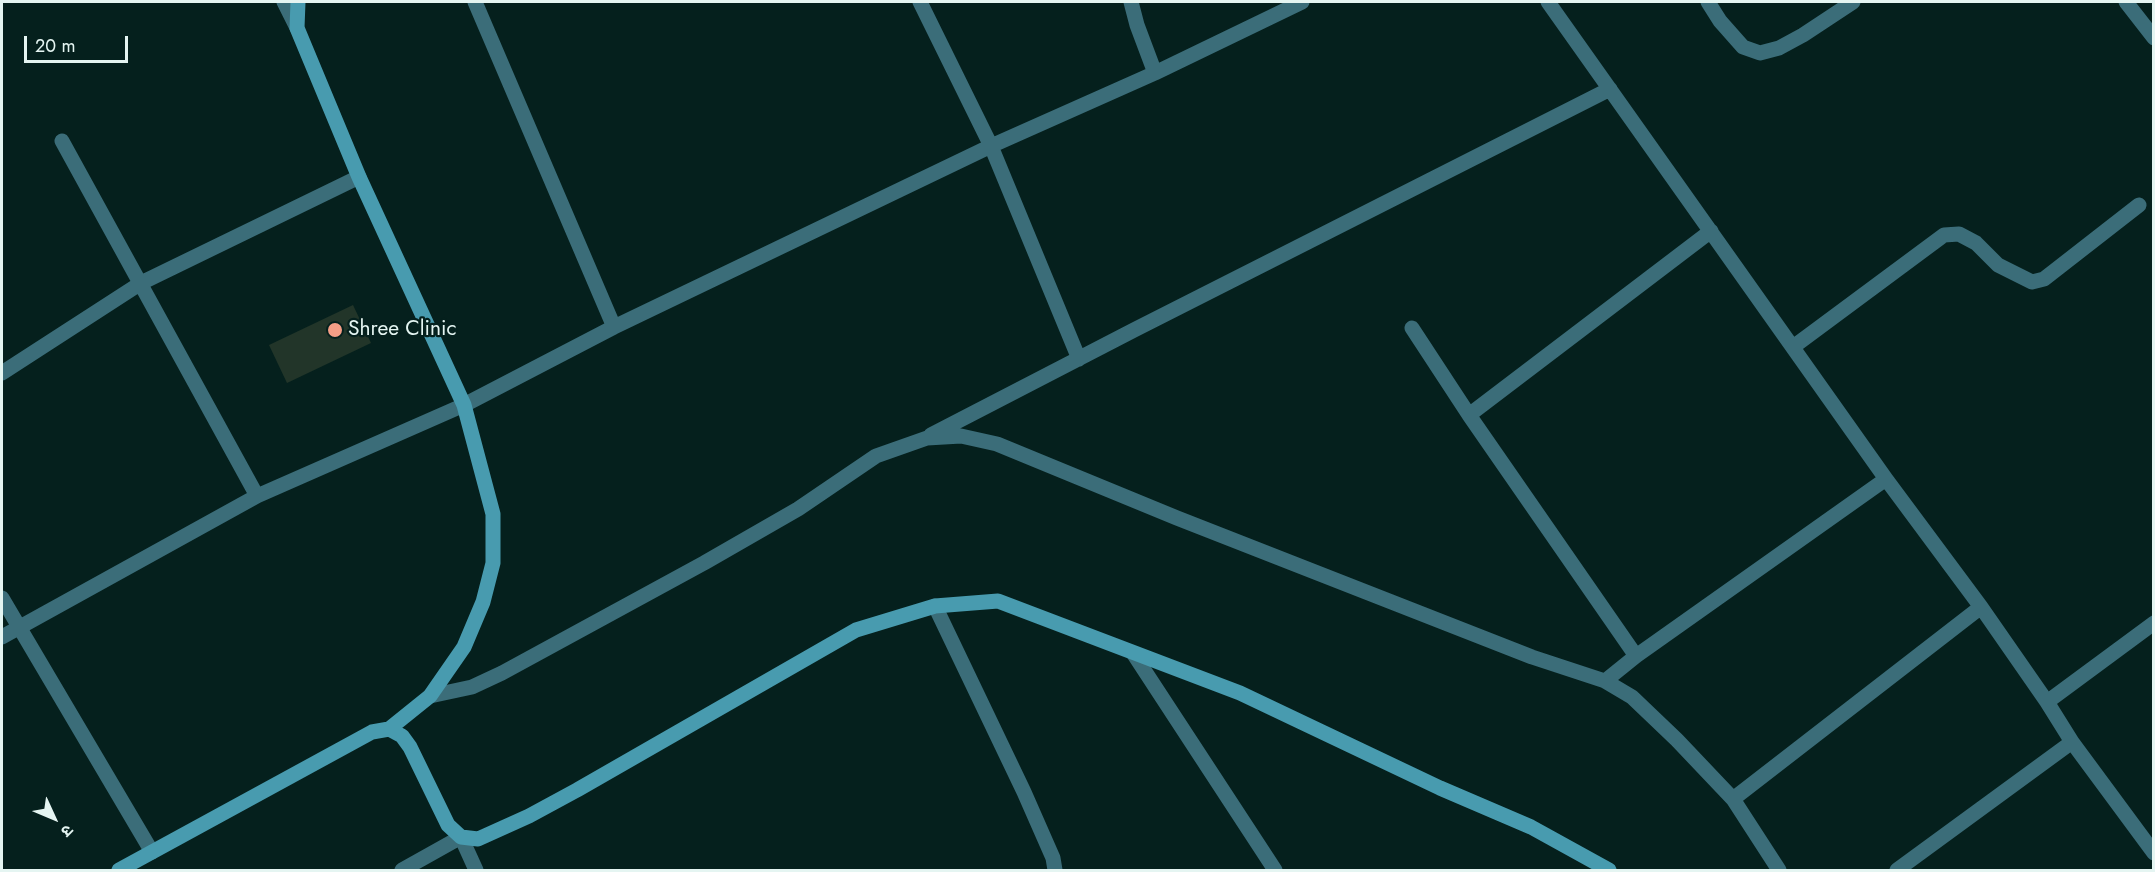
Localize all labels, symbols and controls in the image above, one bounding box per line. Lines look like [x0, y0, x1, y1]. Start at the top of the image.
scale bar [27, 24, 130, 62]
text: 20 m [35, 33, 75, 59]
place label: Shree Clinic [348, 317, 457, 343]
marker: Shree Clinic [326, 321, 344, 339]
north arrow [24, 788, 84, 848]
text: उ [56, 819, 79, 842]

